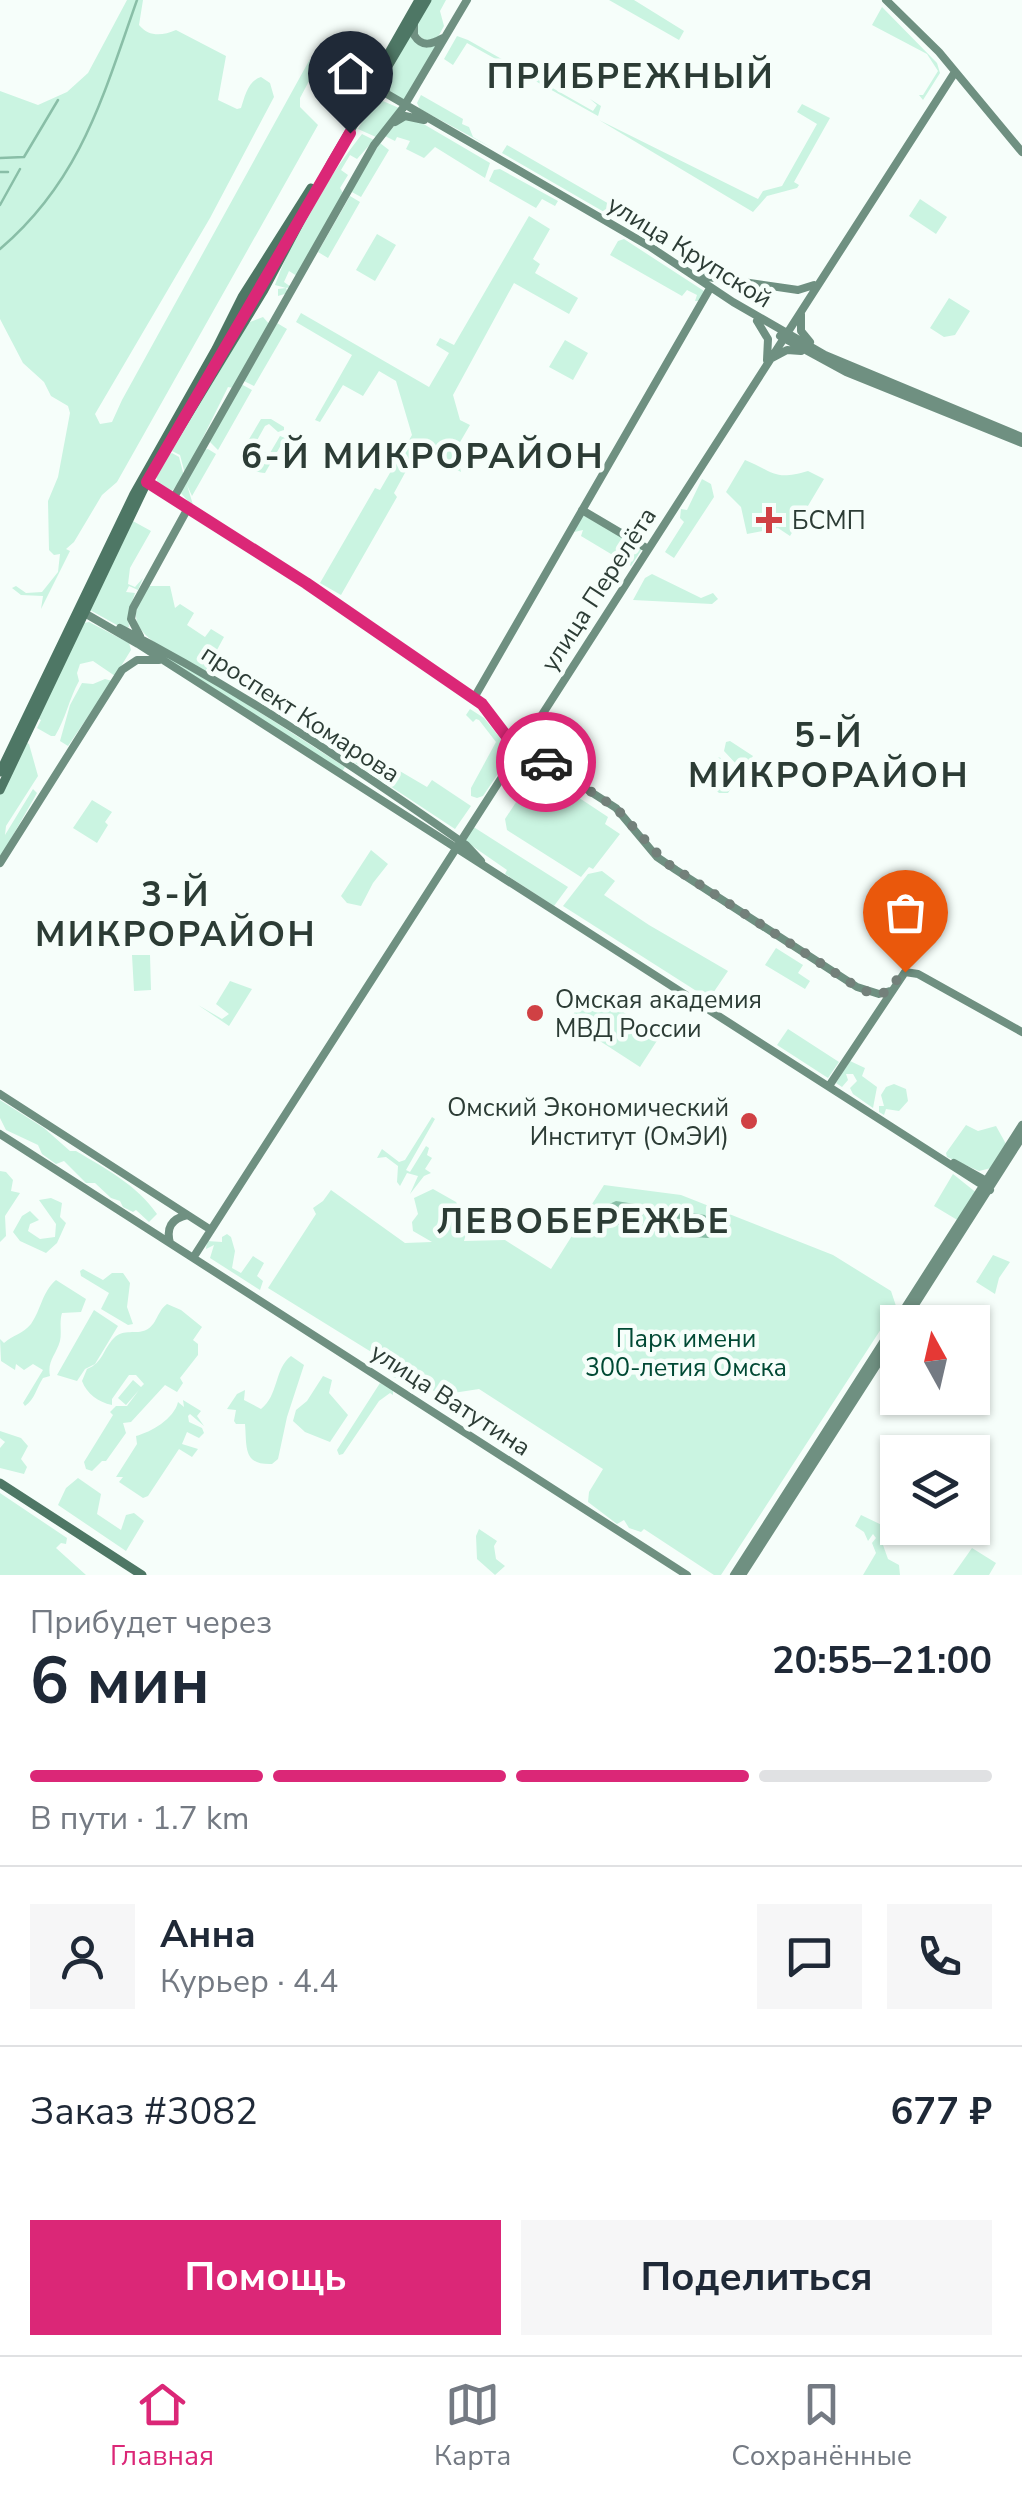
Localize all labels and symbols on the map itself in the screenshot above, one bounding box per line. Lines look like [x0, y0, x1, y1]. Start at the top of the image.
pin [308, 31, 393, 134]
district label: ПРИБРЕЖНЫЙ [487, 53, 775, 100]
street label: улица Крупской [601, 188, 778, 316]
district label: 6-Й МИКРОРАЙОН [241, 433, 605, 480]
street label: улица Перелёта [533, 501, 665, 678]
place label: БСМП [792, 504, 866, 538]
marker: БСМП [756, 507, 782, 533]
street label: проспект Комарова [195, 637, 406, 791]
courier [496, 712, 596, 812]
district label: 5-Й МИКРОРАЙОН [688, 712, 970, 799]
pin [863, 870, 948, 973]
district label: 3-Й МИКРОРАЙОН [35, 871, 317, 958]
place label: Омская академия МВД России [555, 983, 762, 1046]
marker: Омская академия МВД России [524, 1002, 546, 1024]
place label: Омский Экономический Институт (ОмЭИ) [447, 1091, 729, 1154]
marker: Омский Экономический Институт (ОмЭИ) [738, 1110, 760, 1132]
district label: ЛЕВОБЕРЕЖЬЕ [437, 1198, 731, 1245]
north arrow [880, 1305, 990, 1415]
park label: Парк имени 300-летия Омска [585, 1322, 787, 1385]
street label: улица Ватутина [364, 1335, 537, 1464]

